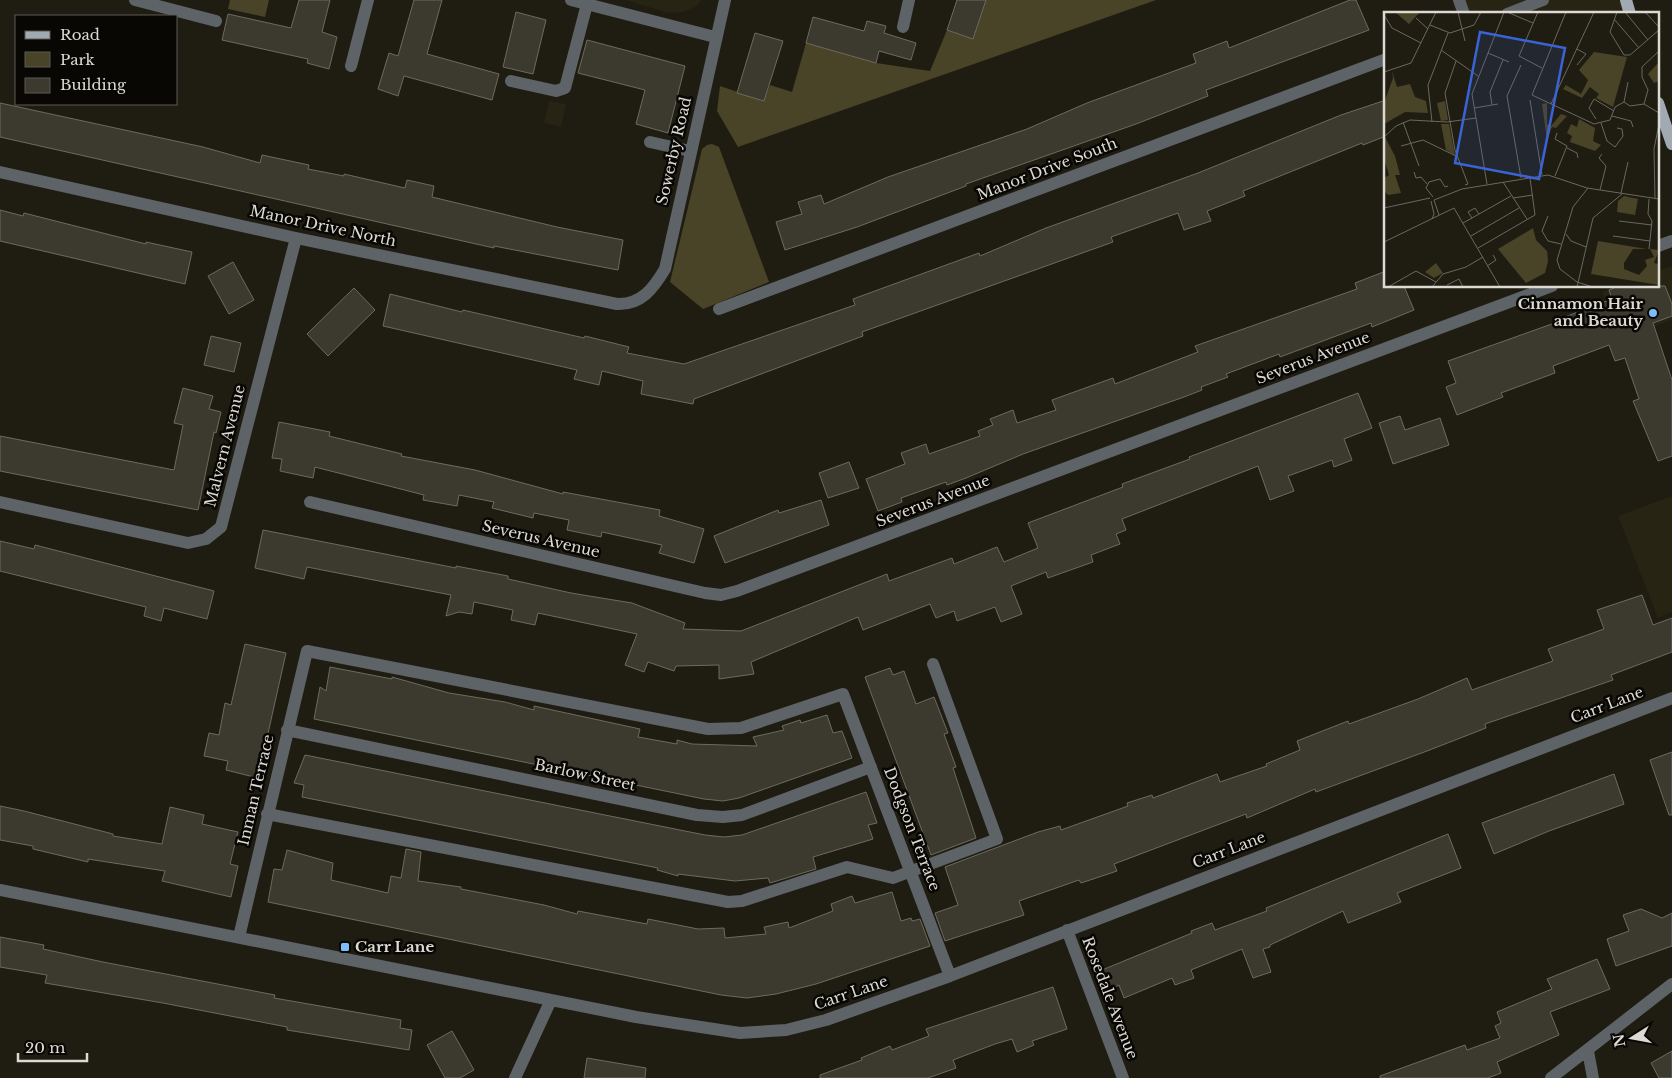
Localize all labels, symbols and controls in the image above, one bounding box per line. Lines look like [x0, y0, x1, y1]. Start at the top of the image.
inset map [1384, 12, 1660, 288]
legend [15, 15, 178, 105]
text: Road [60, 25, 100, 44]
text: Park [60, 50, 96, 69]
text: Building [60, 75, 127, 94]
street label: Sowerby Road [652, 95, 695, 207]
street label: Manor Drive South [974, 133, 1120, 204]
street label: Manor Drive North [248, 201, 398, 250]
place label: Cinnamon Hair and Beauty [1518, 294, 1644, 330]
marker: Cinnamon Hair and Beauty [1647, 307, 1659, 319]
street label: Severus Avenue [1253, 327, 1372, 388]
street label: Malvern Avenue [200, 383, 249, 509]
street label: Severus Avenue [873, 470, 992, 531]
street label: Severus Avenue [480, 516, 602, 561]
street label: Carr Lane [1568, 682, 1646, 727]
street label: Inman Terrace [233, 732, 278, 847]
street label: Barlow Street [533, 754, 638, 795]
street label: Dodgson Terrace [880, 764, 945, 894]
street label: Carr Lane [1190, 827, 1268, 872]
street label: Rosedale Avenue [1078, 934, 1143, 1062]
place label: Carr Lane [355, 937, 434, 956]
marker: Carr Lane [339, 941, 351, 953]
street label: Carr Lane [811, 971, 890, 1014]
north arrow [1607, 1013, 1657, 1063]
scale bar [18, 1030, 86, 1062]
text: N [1609, 1032, 1629, 1049]
text: 20 m [25, 1038, 65, 1057]

